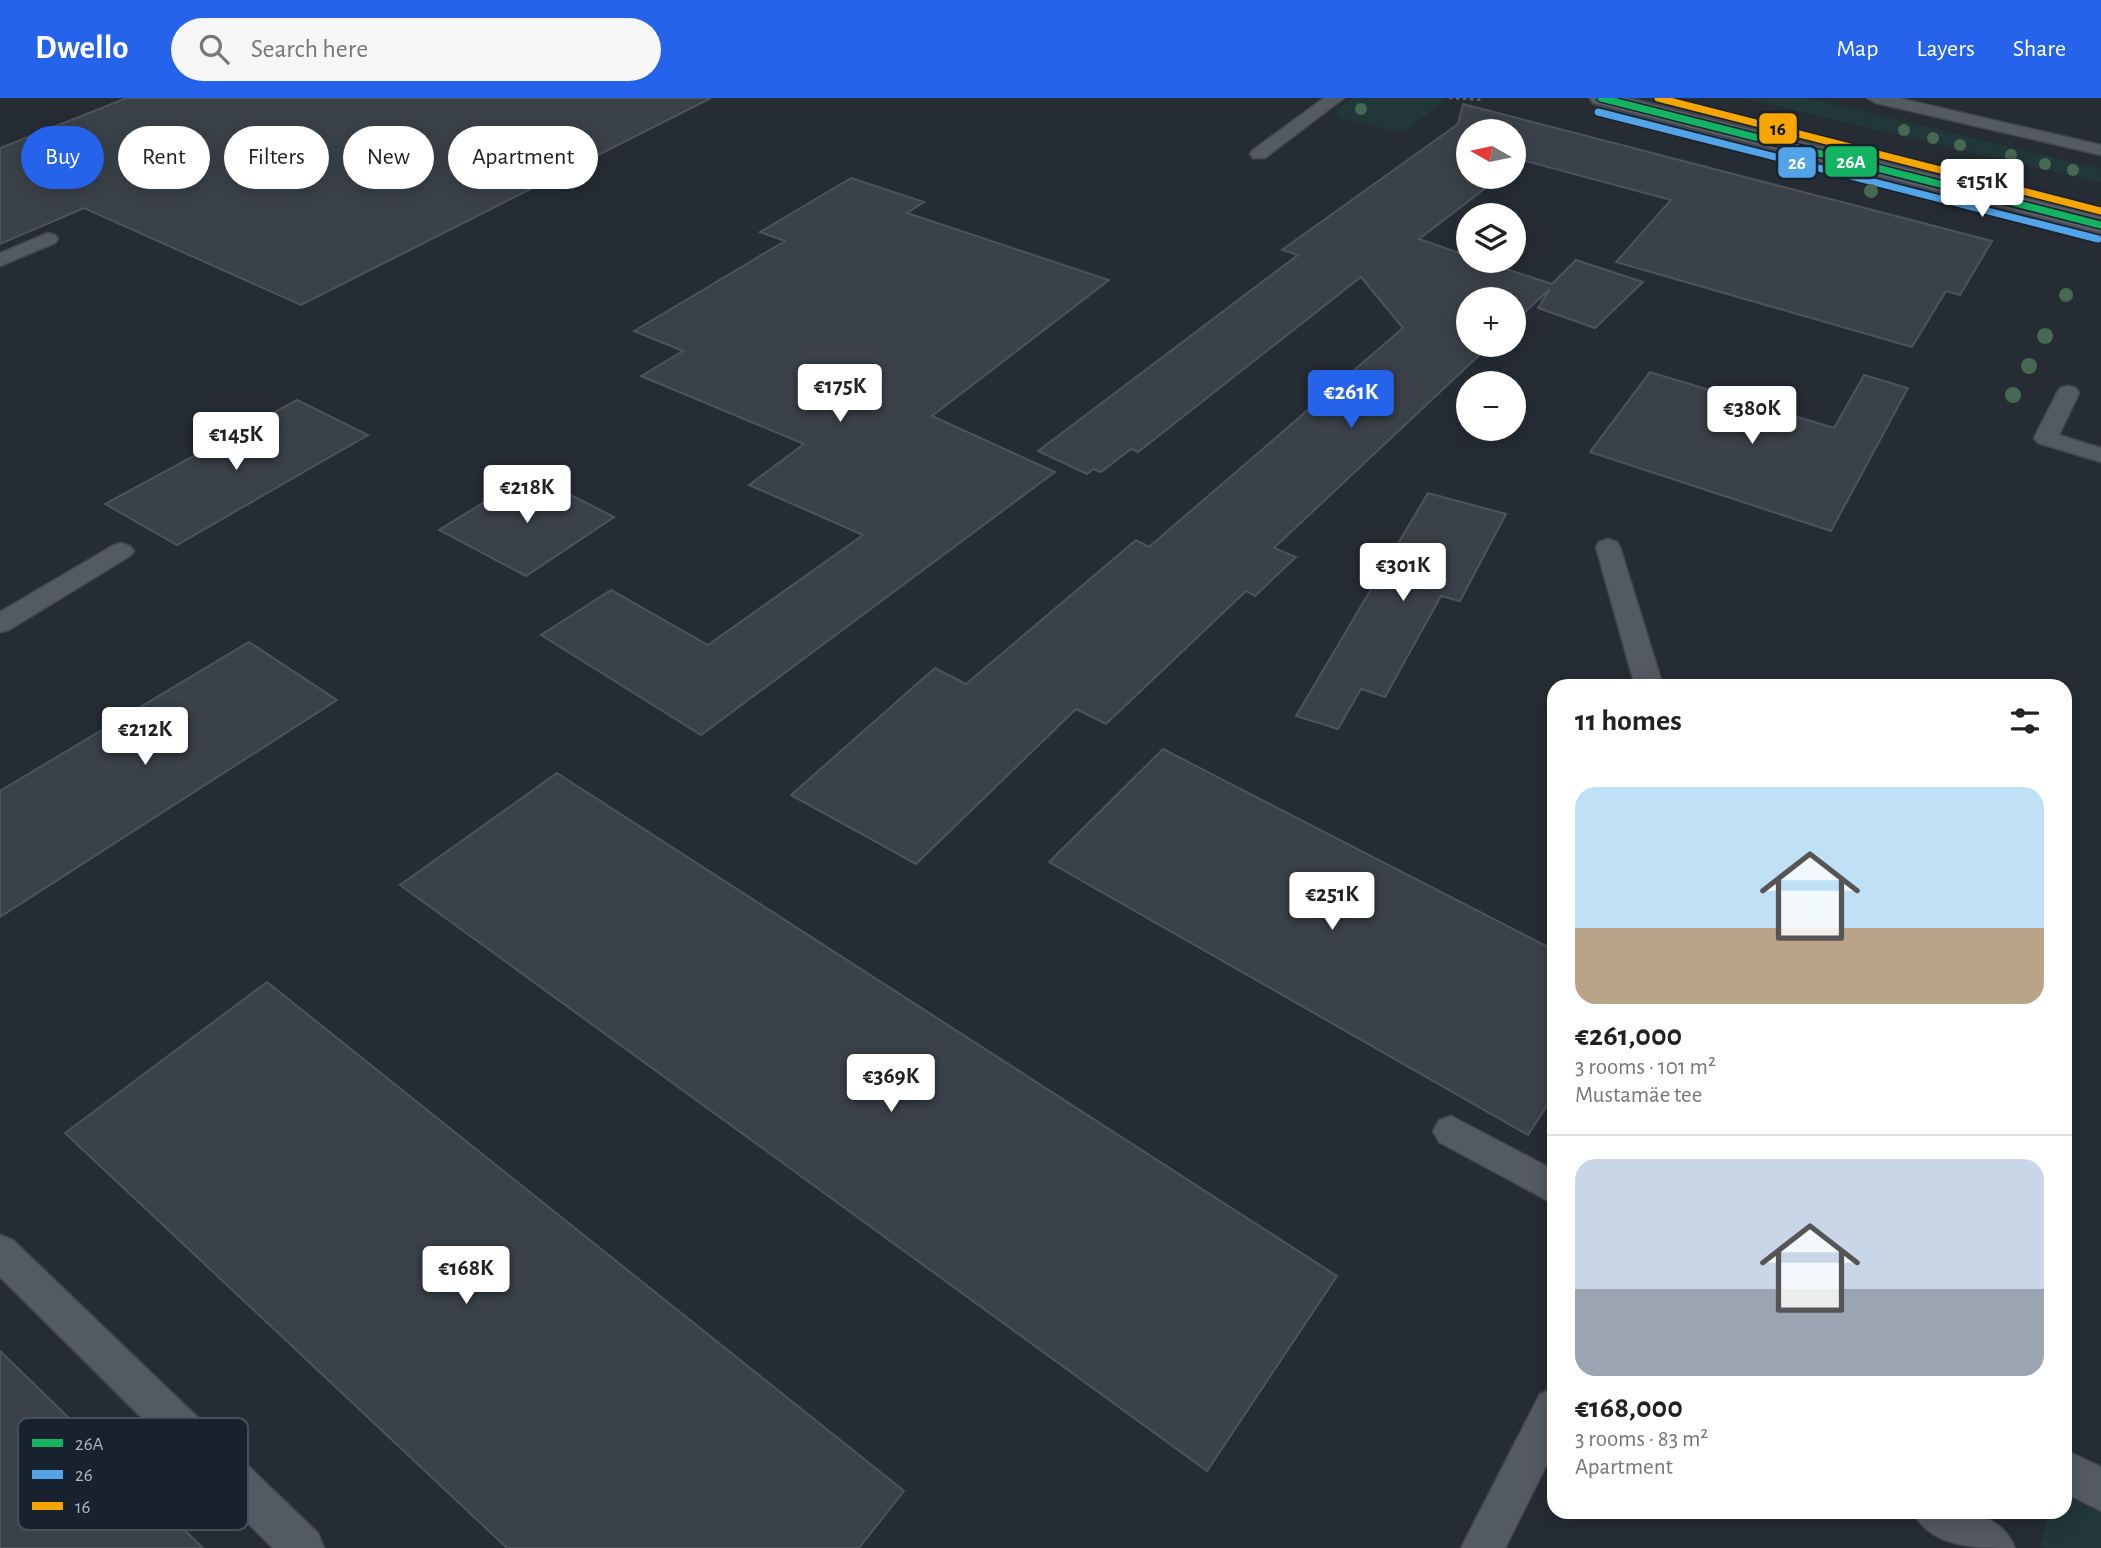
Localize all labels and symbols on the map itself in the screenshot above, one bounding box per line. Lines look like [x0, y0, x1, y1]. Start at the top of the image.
line badge: 16 [1758, 112, 1798, 145]
north arrow [1456, 119, 1526, 189]
text: 16 [1770, 120, 1786, 139]
line badge: 26A [1824, 145, 1878, 178]
line badge: 26 [1777, 146, 1817, 179]
text: 26A [1836, 153, 1866, 172]
text: 26 [1788, 154, 1806, 173]
pin: €151K [1933, 159, 2031, 219]
pin: €175K [791, 364, 889, 424]
pin: €261K [1302, 370, 1400, 430]
pin: €380K [1703, 386, 1801, 446]
pin: €145K [187, 412, 285, 472]
pin: €218K [478, 466, 576, 525]
pin: €301K [1354, 544, 1452, 603]
pin: €212K [96, 708, 194, 767]
pin: €251K [1283, 872, 1381, 932]
pin: €369K [842, 1054, 940, 1114]
pin: €168K [417, 1246, 515, 1306]
legend [18, 1418, 248, 1530]
text: 26A [75, 1435, 104, 1454]
text: 26 [75, 1466, 93, 1485]
text: 16 [75, 1498, 91, 1517]

